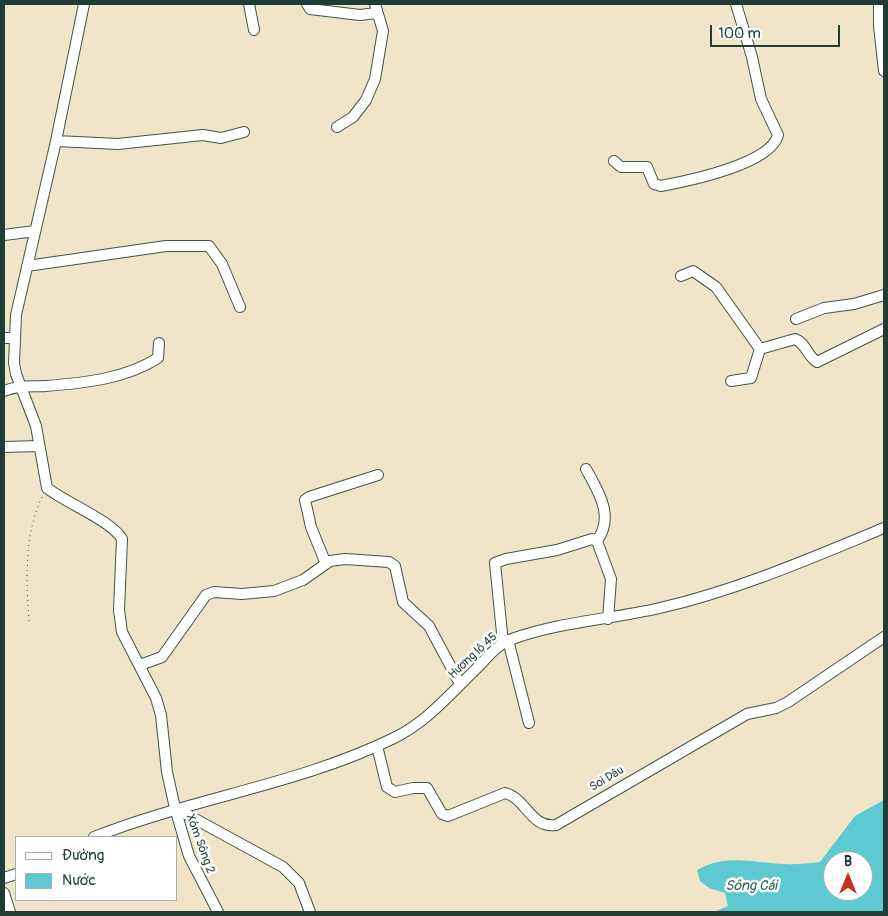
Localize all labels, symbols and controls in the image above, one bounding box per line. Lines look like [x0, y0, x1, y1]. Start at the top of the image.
scale bar [713, 15, 843, 47]
text: 100 m [718, 24, 761, 43]
street label: Hương lộ 45 [446, 630, 500, 682]
street label: Soi Dâu [587, 763, 627, 795]
street label: Xóm Sông 2 [183, 812, 217, 876]
legend [15, 836, 178, 901]
text: Đường [62, 846, 104, 865]
north arrow [823, 851, 873, 901]
text: B [844, 853, 852, 870]
text: Nước [62, 871, 96, 890]
water label: Sông Cái [725, 878, 777, 894]

